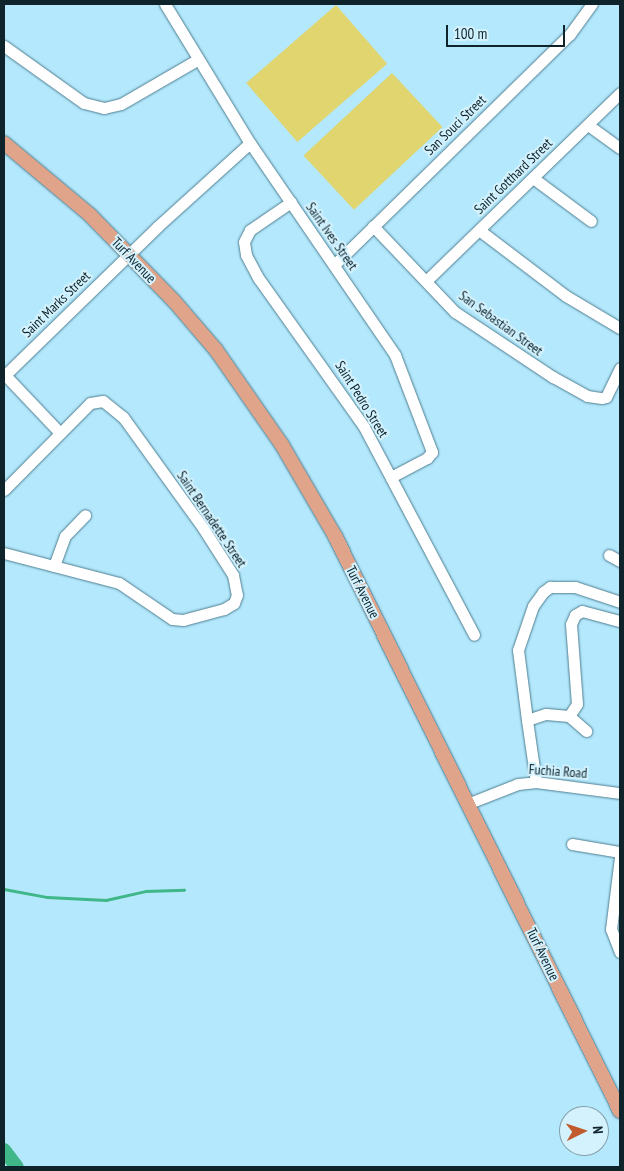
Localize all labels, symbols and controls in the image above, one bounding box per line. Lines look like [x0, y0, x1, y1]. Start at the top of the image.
scale bar [449, 15, 568, 47]
text: 100 m [454, 24, 487, 43]
street label: San Souci Street [421, 92, 489, 158]
street label: Saint Gotthard Street [471, 135, 555, 217]
street label: Saint Ives Street [303, 199, 361, 273]
street label: Turf Avenue [108, 234, 160, 286]
street label: Saint Marks Street [18, 267, 94, 341]
street label: San Sebastian Street [456, 287, 546, 359]
street label: Saint Pedro Street [332, 358, 392, 440]
street label: Saint Bernadette Street [174, 468, 250, 570]
street label: Turf Avenue [343, 563, 383, 621]
street label: Fuchia Road [528, 761, 588, 781]
street label: Turf Avenue [523, 925, 563, 983]
north arrow [559, 1106, 609, 1156]
text: N [589, 1126, 607, 1134]

